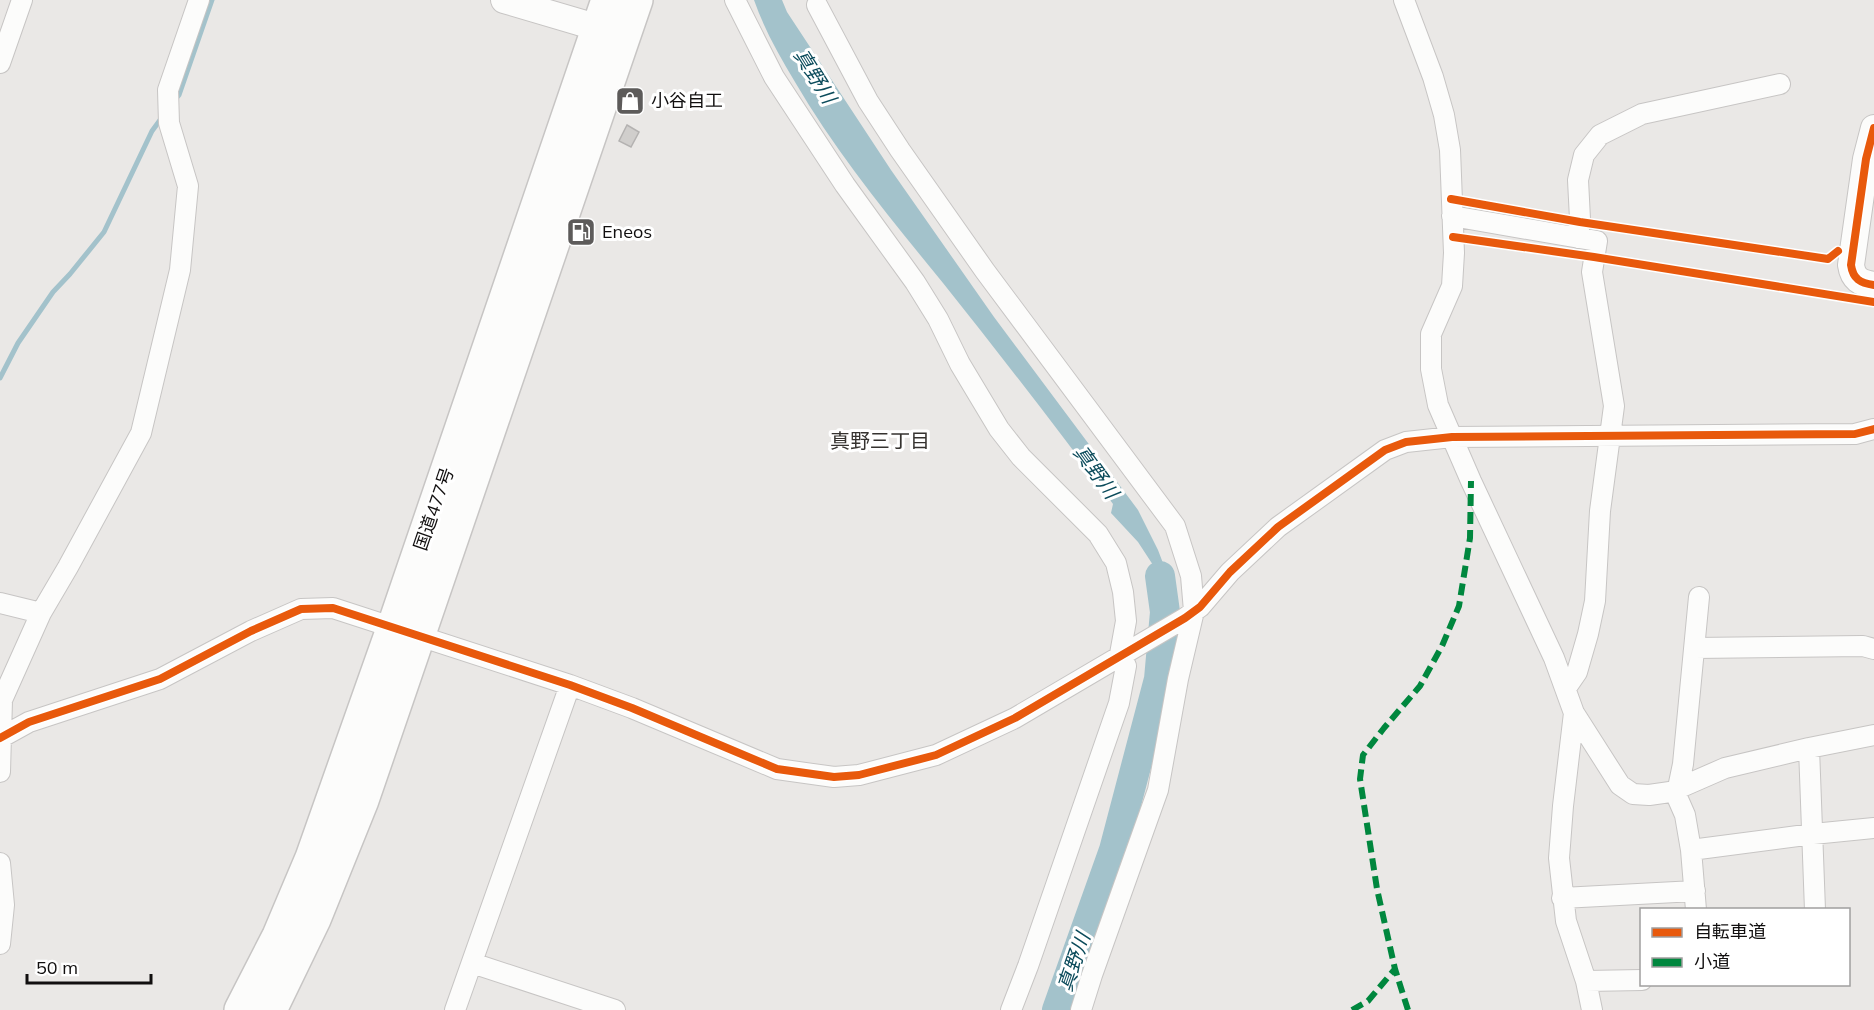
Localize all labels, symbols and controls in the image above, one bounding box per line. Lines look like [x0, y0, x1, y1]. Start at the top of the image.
water label: 真野川 [789, 44, 843, 109]
shop icon: 小谷自工 [614, 85, 646, 117]
place label: 小谷自工 [651, 89, 723, 112]
fuel station icon: Eneos [565, 216, 597, 248]
place label: Eneos [602, 220, 652, 243]
district label: 真野三丁目 [830, 428, 930, 453]
water label: 真野川 [1069, 440, 1125, 505]
street label: 国道477号 [409, 464, 458, 553]
legend [1640, 908, 1850, 986]
text: 自転車道 [1694, 920, 1766, 943]
water label: 真野川 [1052, 928, 1096, 994]
scale bar [27, 947, 152, 985]
text: 小道 [1694, 950, 1730, 973]
text: 50 m [36, 956, 78, 979]

